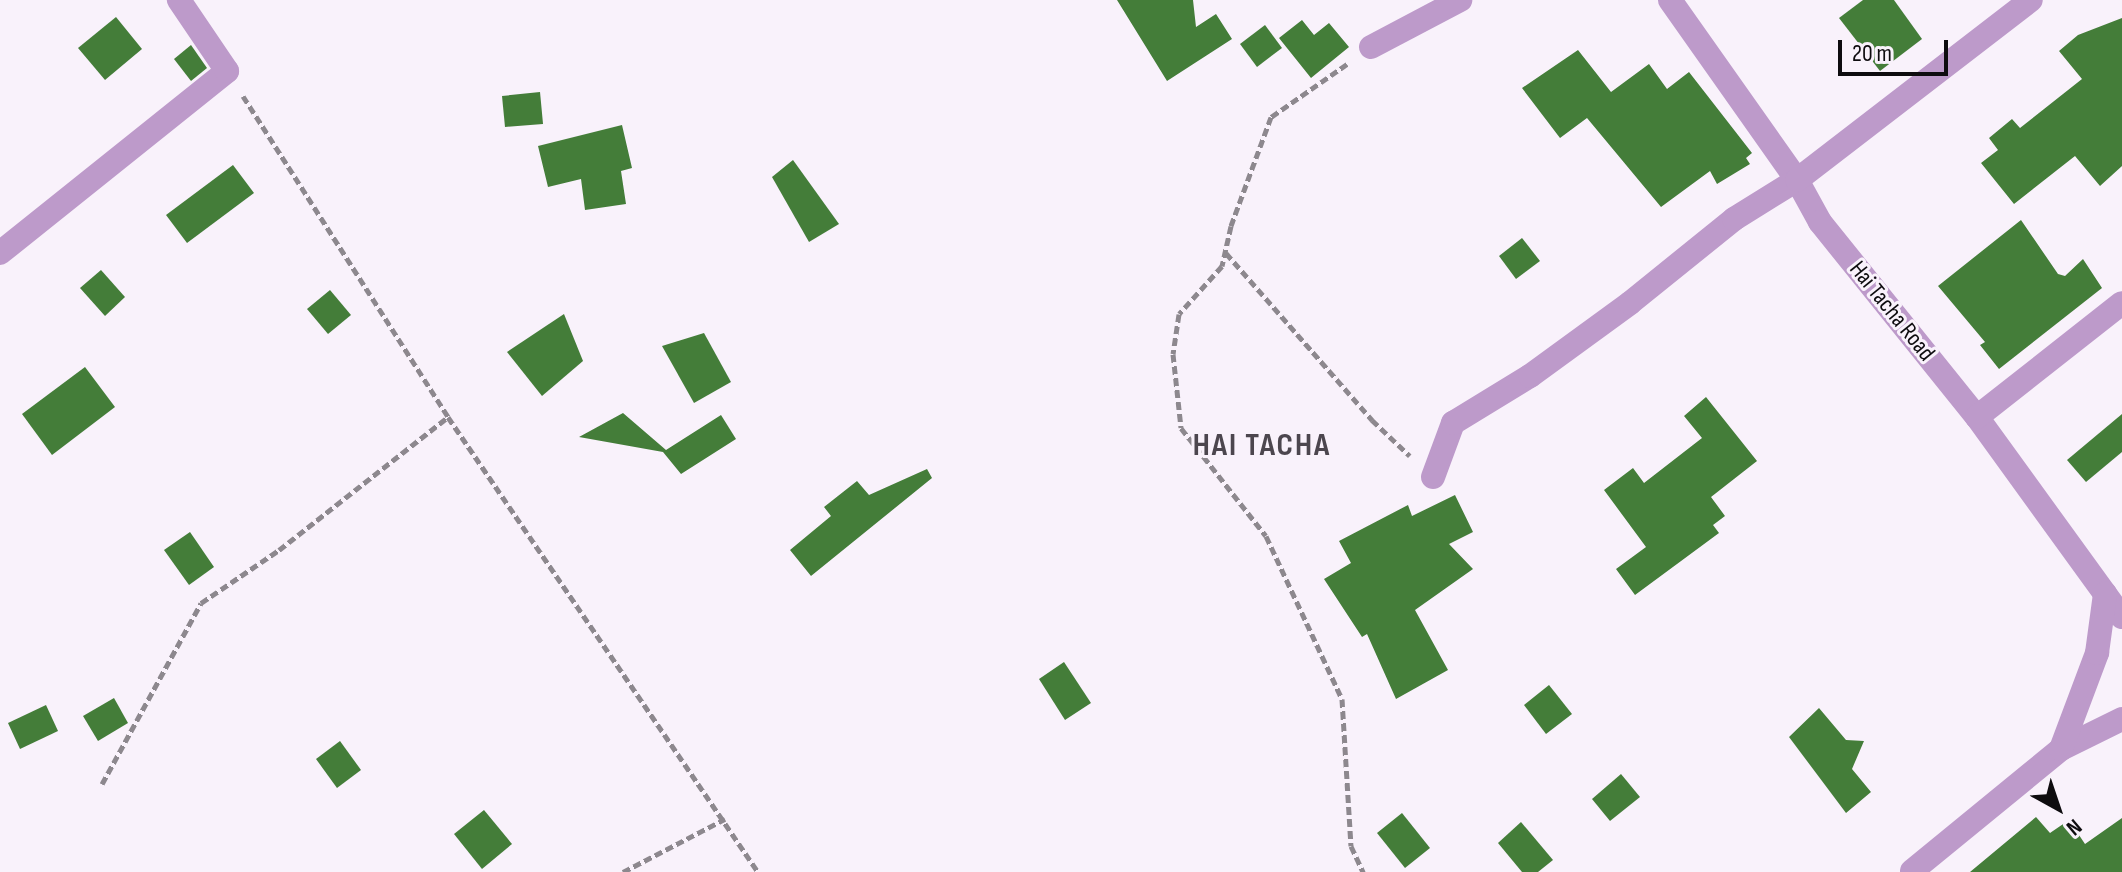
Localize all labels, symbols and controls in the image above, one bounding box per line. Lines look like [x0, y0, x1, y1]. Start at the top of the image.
scale bar [1842, 24, 1952, 74]
text: 20 m [1852, 39, 1892, 68]
street label: Hai Tacha Road [1843, 255, 1941, 367]
district label: HAI TACHA [1193, 427, 1331, 465]
north arrow [2018, 768, 2098, 848]
text: N [2061, 813, 2087, 841]

